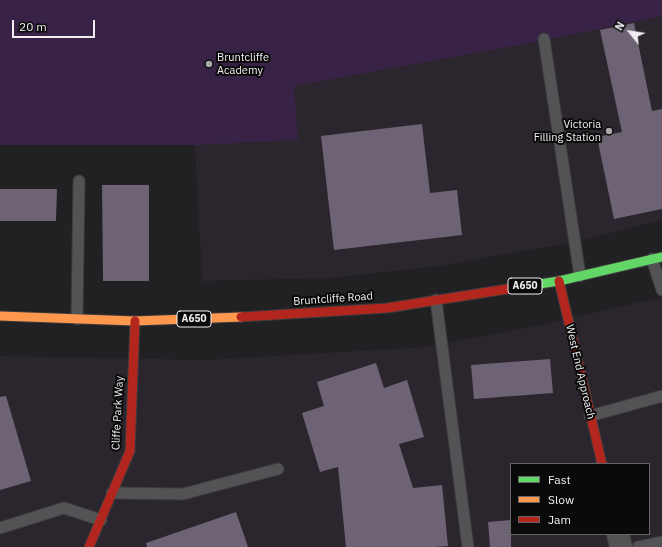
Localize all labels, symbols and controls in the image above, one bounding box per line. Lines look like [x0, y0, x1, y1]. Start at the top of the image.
scale bar [14, 12, 97, 38]
north arrow [610, 12, 650, 52]
text: 20 m [19, 19, 47, 34]
text: N [612, 19, 628, 33]
place label: Bruntcliffe Academy [217, 51, 269, 77]
marker: Bruntcliffe Academy [204, 59, 214, 69]
place label: Victoria Filling Station [534, 118, 601, 144]
marker: Victoria Filling Station [604, 126, 614, 136]
road number: A650 [508, 278, 542, 294]
street label: Bruntcliffe Road [293, 290, 373, 308]
road number: A650 [177, 311, 211, 327]
street label: West End Approach [563, 323, 597, 421]
street label: Cliffe Park Way [109, 376, 127, 450]
legend [510, 463, 650, 535]
text: Fast [548, 472, 571, 487]
text: Slow [548, 492, 574, 507]
text: Jam [548, 512, 571, 527]

